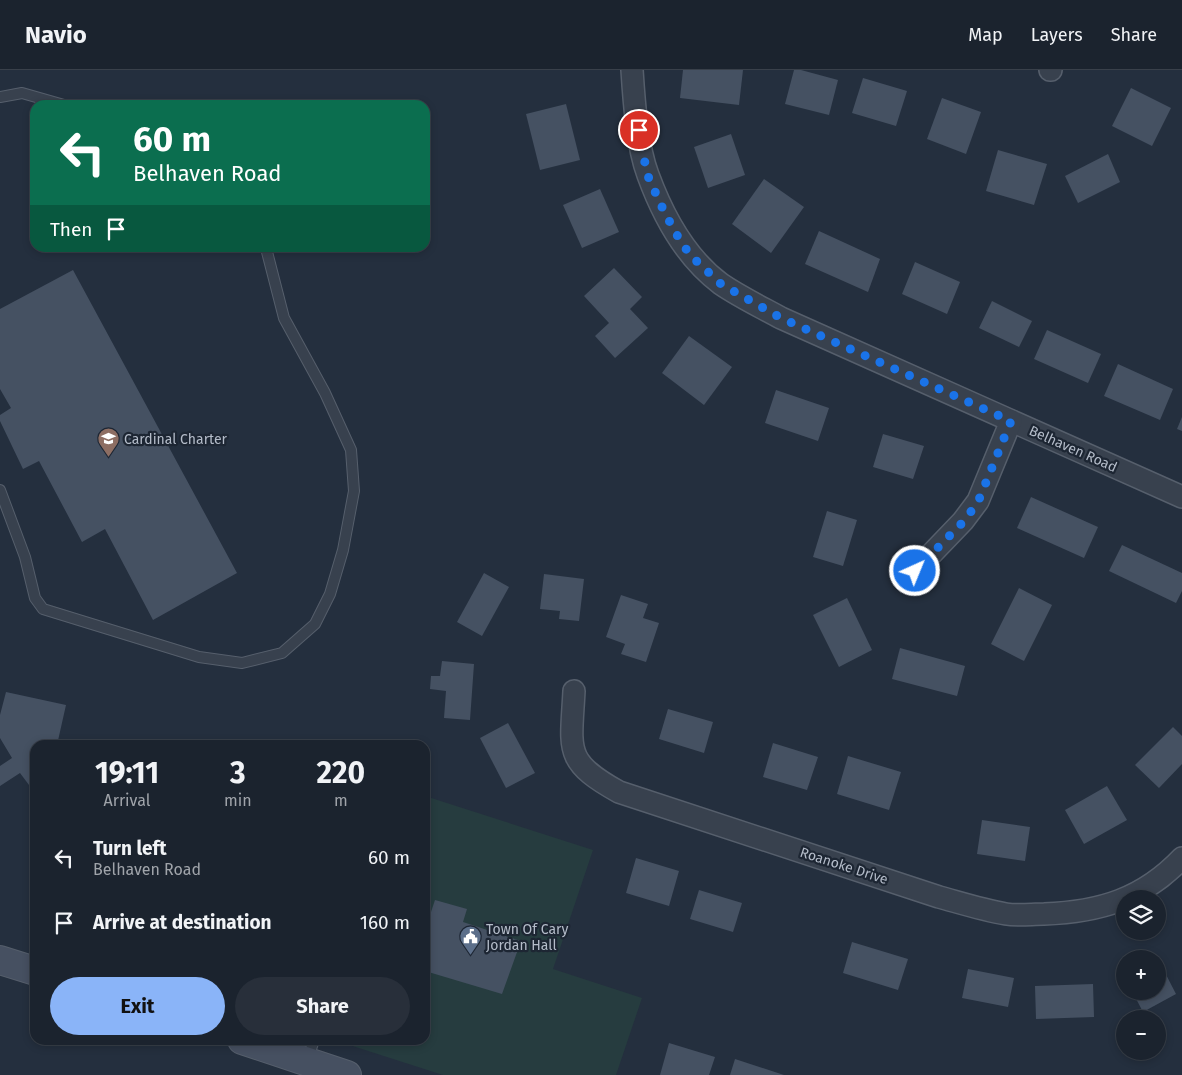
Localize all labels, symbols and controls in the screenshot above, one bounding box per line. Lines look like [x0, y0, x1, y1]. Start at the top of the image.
text: Navio [25, 21, 87, 49]
text: Map [968, 24, 1003, 46]
text: Layers [1031, 24, 1083, 46]
text: Share [1111, 24, 1157, 46]
pin [618, 109, 660, 151]
icon: arrive [625, 116, 653, 144]
text: 60 m [133, 118, 211, 160]
icon: left [50, 120, 115, 185]
text: Belhaven Road [133, 160, 282, 187]
icon: arrive [102, 215, 130, 243]
text: Then [50, 218, 92, 241]
street label: Belhaven Road [1026, 422, 1120, 476]
school or university icon: Cardinal Charter [96, 427, 120, 458]
place label: Cardinal Charter [124, 431, 228, 448]
position arrow [888, 544, 940, 596]
text: 19:11 [95, 755, 159, 791]
text: 3 [230, 755, 246, 791]
text: 220 [316, 755, 365, 791]
text: Arrival [104, 791, 150, 810]
text: min [224, 791, 252, 810]
text: m [334, 791, 348, 810]
text: Turn left [93, 837, 167, 860]
icon: left [50, 844, 78, 872]
street label: Roanoke Drive [798, 844, 890, 888]
text: 60 m [368, 846, 410, 869]
text: Belhaven Road [93, 860, 201, 879]
map controls [1116, 890, 1166, 1060]
button: layers [1116, 890, 1166, 940]
icon: arrive [50, 909, 78, 937]
text: Arrive at destination [93, 911, 272, 934]
text: 160 m [360, 911, 410, 934]
place label: Town Of Cary Jordan Hall [486, 921, 568, 954]
public building icon: Town Of Cary Jordan Hall [458, 925, 482, 956]
button: + [1116, 950, 1166, 1000]
button: Exit [50, 977, 225, 1035]
button: Share [235, 977, 410, 1035]
button: − [1116, 1010, 1166, 1060]

